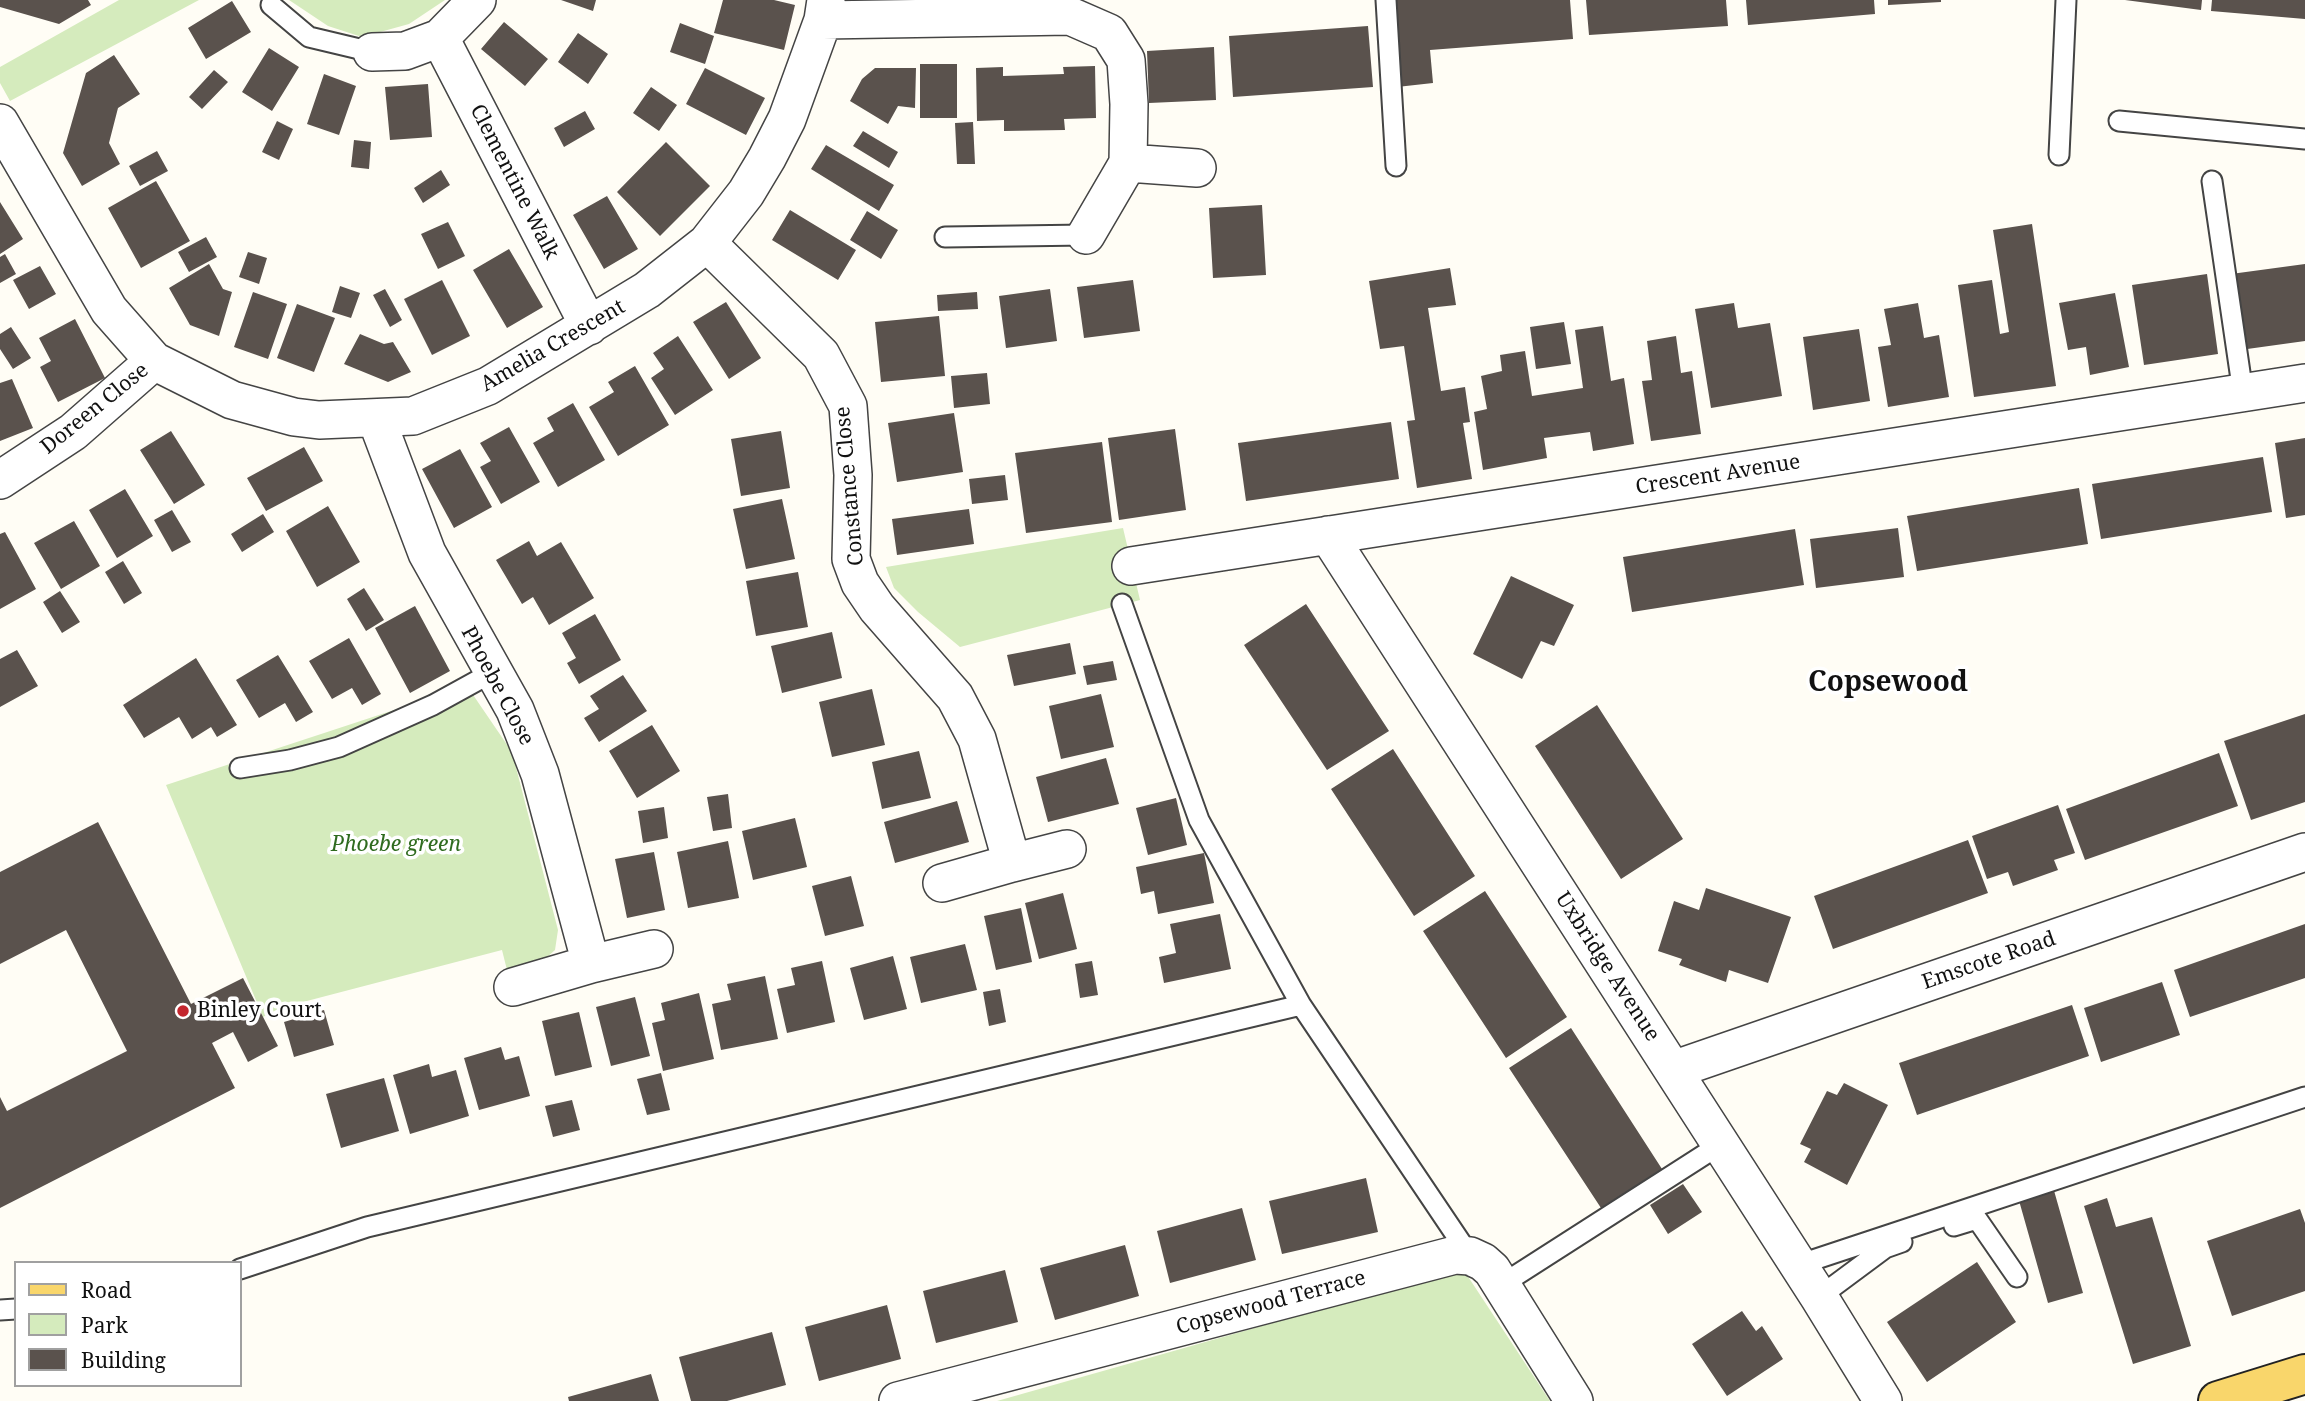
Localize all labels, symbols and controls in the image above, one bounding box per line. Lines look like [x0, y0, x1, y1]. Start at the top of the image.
street label: Clementine Walk [464, 100, 564, 264]
street label: Amelia Crescent [476, 294, 630, 398]
street label: Doreen Close [36, 358, 154, 460]
street label: Constance Close [830, 405, 870, 567]
street label: Crescent Avenue [1634, 450, 1802, 500]
street label: Phoebe Close [455, 622, 539, 750]
district label: Copsewood [1808, 666, 1968, 700]
park label: Phoebe green [331, 832, 461, 858]
street label: Uxbridge Avenue [1549, 888, 1665, 1046]
street label: Emscote Road [1919, 926, 2059, 996]
place label: Binley Court [197, 998, 322, 1024]
marker: Binley Court [175, 1003, 191, 1019]
legend [14, 1261, 242, 1387]
street label: Copsewood Terrace [1174, 1266, 1368, 1340]
text: Road [81, 1276, 132, 1304]
text: Park [81, 1311, 128, 1339]
text: Building [81, 1346, 166, 1374]

